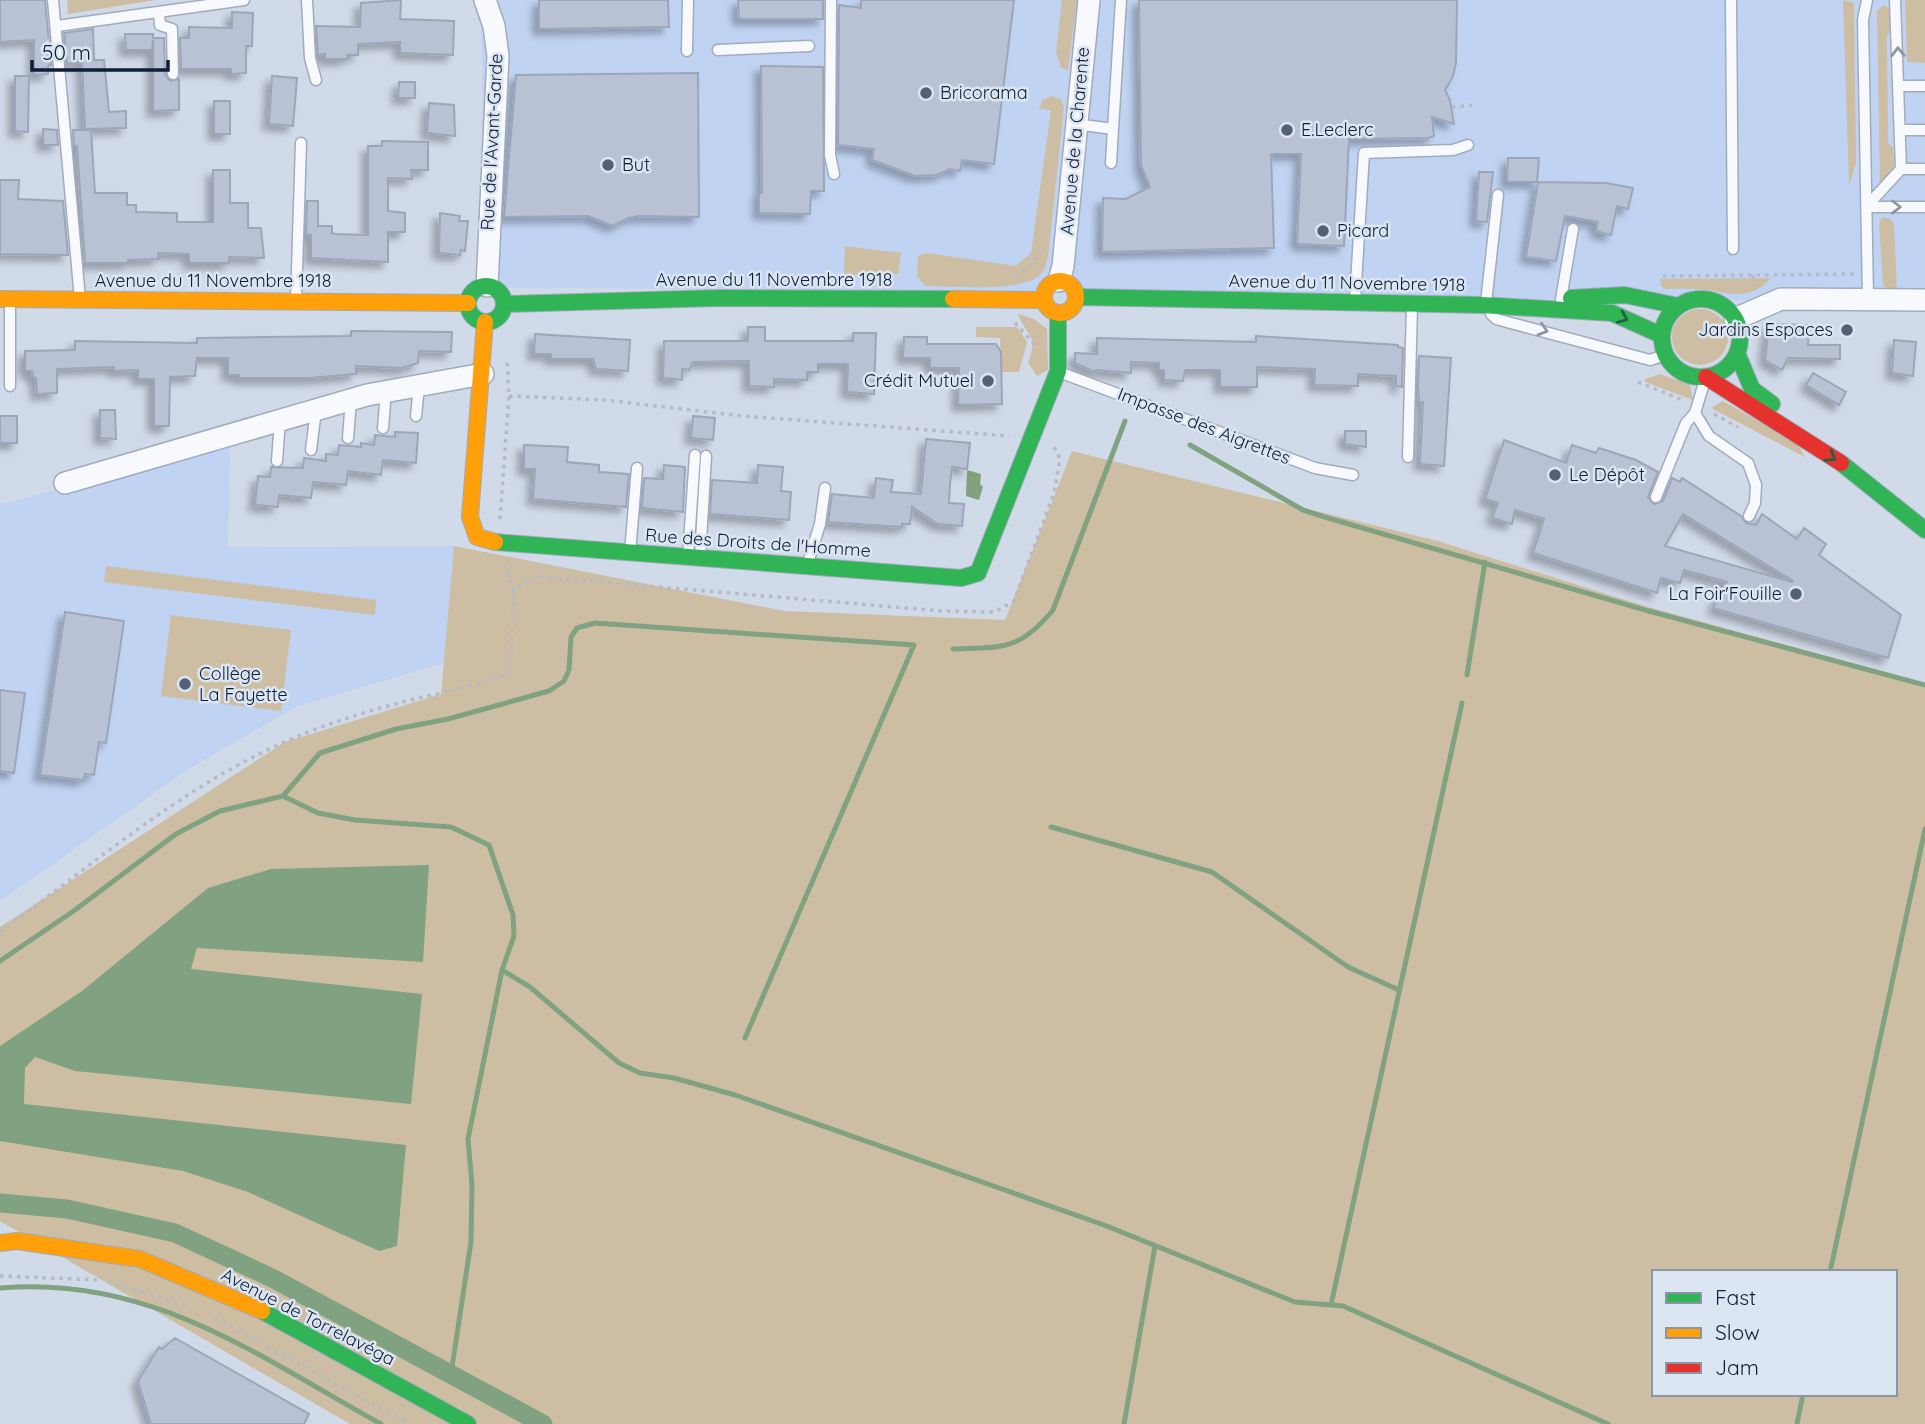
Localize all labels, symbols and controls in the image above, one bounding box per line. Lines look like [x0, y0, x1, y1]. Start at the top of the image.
scale bar [32, 28, 168, 72]
text: 50 m [42, 39, 91, 65]
street label: Avenue de la Charente [1055, 46, 1094, 236]
one-way arrow [1891, 46, 1906, 57]
street label: Rue de l'Avant-Garde [475, 53, 508, 231]
place label: Bricorama [940, 81, 1028, 104]
marker: Bricorama [918, 85, 934, 101]
place label: E.Leclerc [1301, 118, 1374, 141]
marker: E.Leclerc [1279, 122, 1295, 138]
place label: But [622, 153, 650, 176]
marker: But [600, 157, 616, 173]
one-way arrow [1891, 199, 1901, 215]
place label: Picard [1337, 219, 1389, 242]
marker: Picard [1315, 223, 1331, 239]
street label: Avenue du 11 Novembre 1918 [656, 268, 892, 291]
street label: Avenue du 11 Novembre 1918 [95, 269, 331, 292]
street label: Avenue du 11 Novembre 1918 [1228, 269, 1466, 296]
one-way arrow [1615, 310, 1628, 324]
place label: Jardins Espaces [1698, 318, 1833, 341]
one-way arrow [1537, 322, 1549, 336]
marker: Jardins Espaces [1839, 322, 1855, 338]
place label: Crédit Mutuel [864, 369, 974, 392]
marker: Crédit Mutuel [980, 373, 996, 389]
street label: Impasse des Aigrettes [1114, 382, 1294, 469]
one-way arrow [1823, 448, 1836, 461]
place label: Le Dépôt [1569, 463, 1645, 486]
marker: Le Dépôt [1547, 467, 1563, 483]
street label: Rue des Droits de l'Homme [644, 523, 872, 562]
place label: La Foir'Fouille [1668, 582, 1782, 605]
marker: La Foir'Fouille [1788, 586, 1804, 602]
place label: Collège La Fayette [199, 662, 288, 706]
marker: Collège La Fayette [177, 676, 193, 692]
street label: Avenue de Torrelavéga [217, 1263, 399, 1370]
legend [1652, 1270, 1897, 1396]
text: Fast [1715, 1284, 1756, 1310]
text: Slow [1715, 1319, 1760, 1345]
text: Jam [1715, 1354, 1759, 1380]

